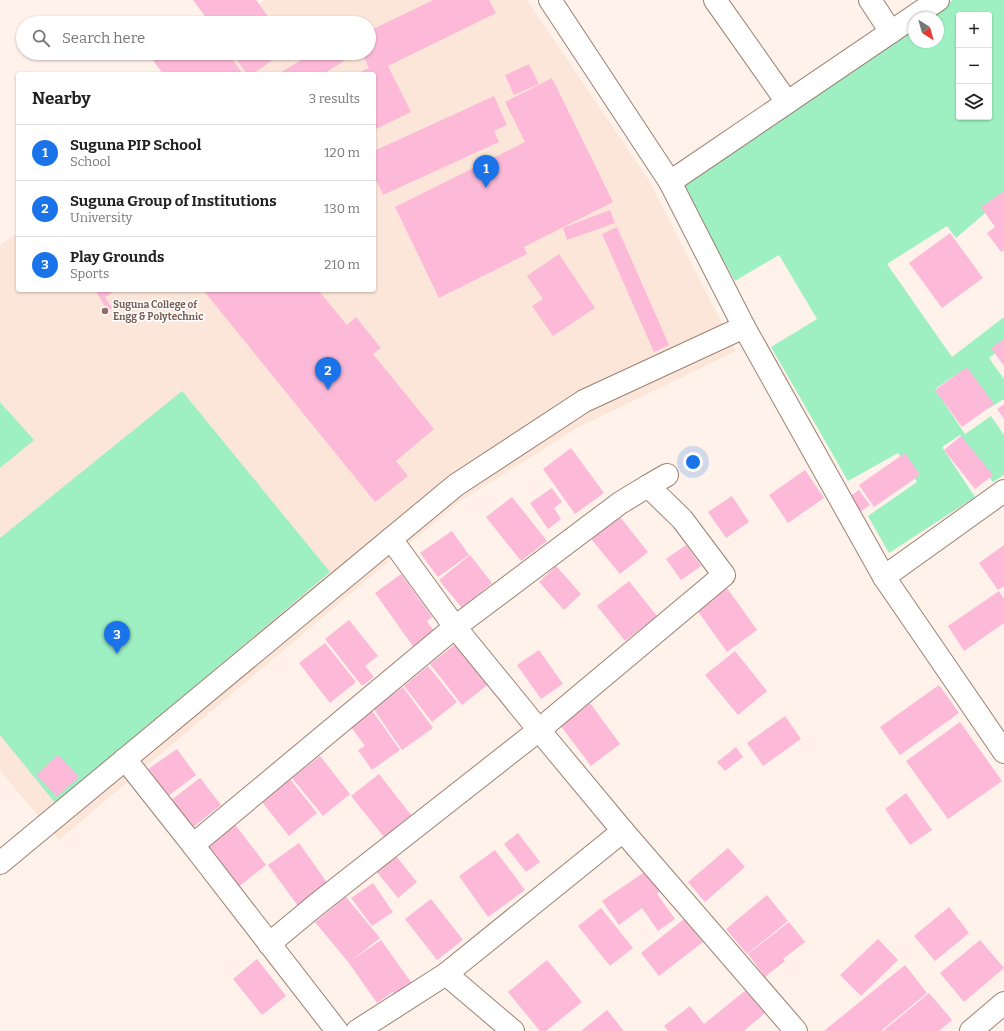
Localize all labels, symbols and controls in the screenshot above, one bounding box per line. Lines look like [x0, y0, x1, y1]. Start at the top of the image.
north arrow [908, 12, 944, 48]
map controls [956, 12, 992, 120]
button: + [956, 12, 992, 48]
search box [16, 16, 376, 60]
icon: search [30, 27, 52, 49]
text: Search here [62, 29, 145, 47]
button: − [956, 48, 992, 84]
button: layers [956, 84, 992, 120]
text: Nearby [32, 88, 91, 109]
text: 3 results [309, 91, 360, 106]
text: Suguna PIP School [70, 136, 201, 154]
text: 1 [42, 145, 48, 160]
text: 120 m [324, 145, 360, 160]
text: School [70, 154, 111, 169]
pin: 1 [473, 155, 499, 188]
text: Suguna Group of Institutions [70, 192, 277, 210]
text: 2 [41, 201, 49, 216]
text: 130 m [324, 201, 360, 216]
text: University [70, 210, 132, 225]
text: Play Grounds [70, 248, 164, 266]
text: 3 [41, 257, 49, 272]
text: 210 m [324, 257, 360, 272]
text: Sports [70, 266, 109, 281]
place label: Suguna College of Engg & Polytechnic [113, 299, 203, 323]
marker: Suguna College of Engg & Polytechnic [100, 306, 110, 316]
pin: 2 [315, 357, 341, 390]
your location [683, 452, 703, 472]
pin: 3 [104, 621, 130, 654]

